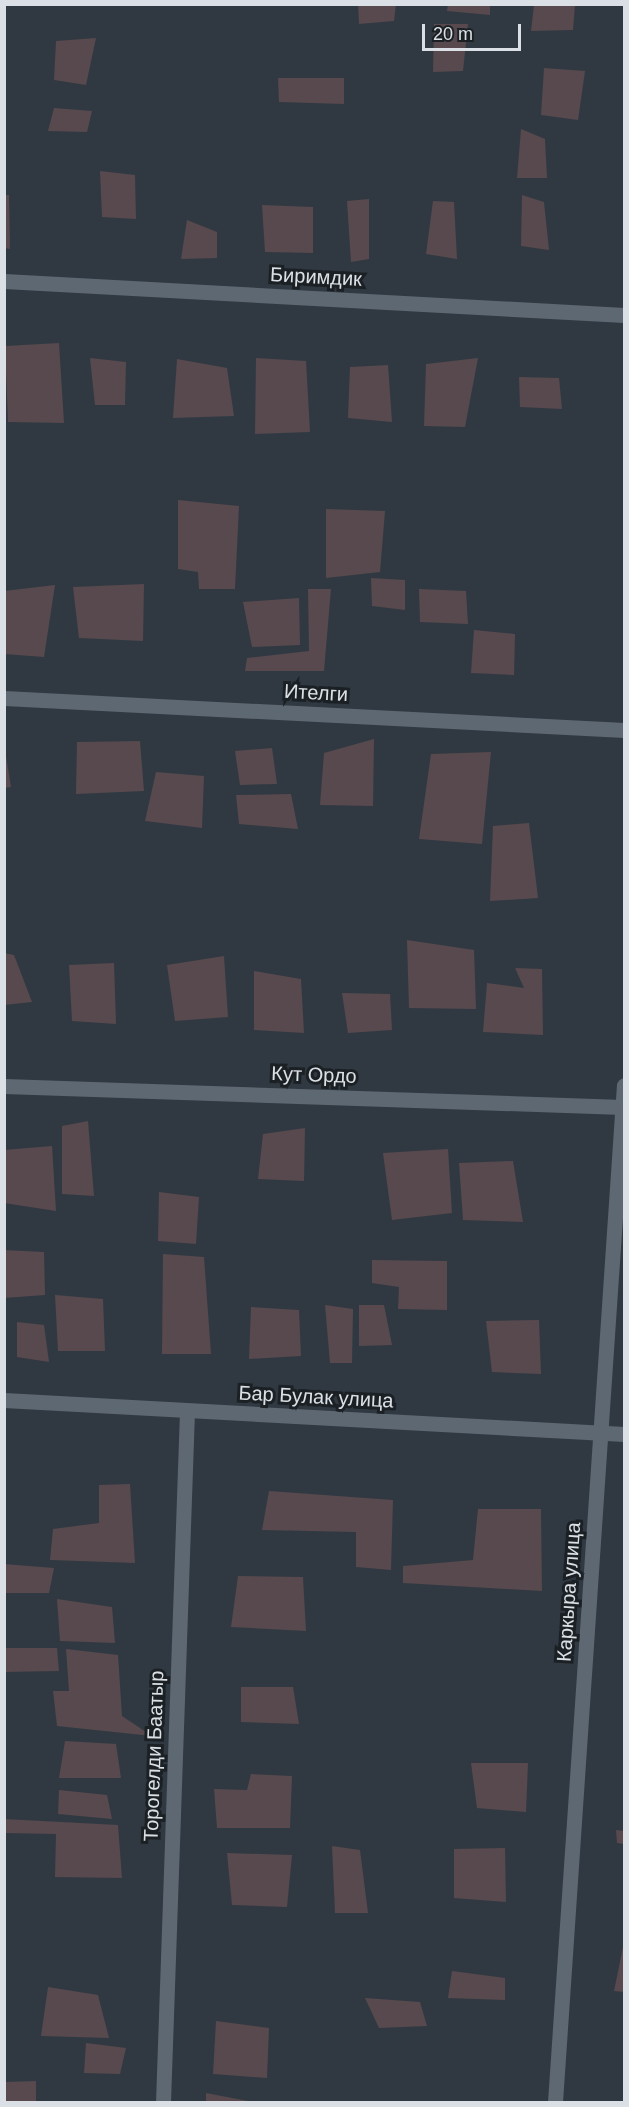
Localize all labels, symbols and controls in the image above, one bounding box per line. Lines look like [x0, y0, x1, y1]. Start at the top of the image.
scale bar [425, 12, 524, 50]
text: 20 m [433, 24, 473, 44]
street label: Биримдик [269, 263, 363, 291]
street label: Ителги [283, 679, 349, 707]
street label: Кут Ордо [271, 1062, 357, 1088]
street label: Бар Булак улица [238, 1381, 394, 1413]
street label: Каркыра улица [552, 1521, 586, 1663]
street label: Торогелди Баатыр [139, 1670, 169, 1842]

